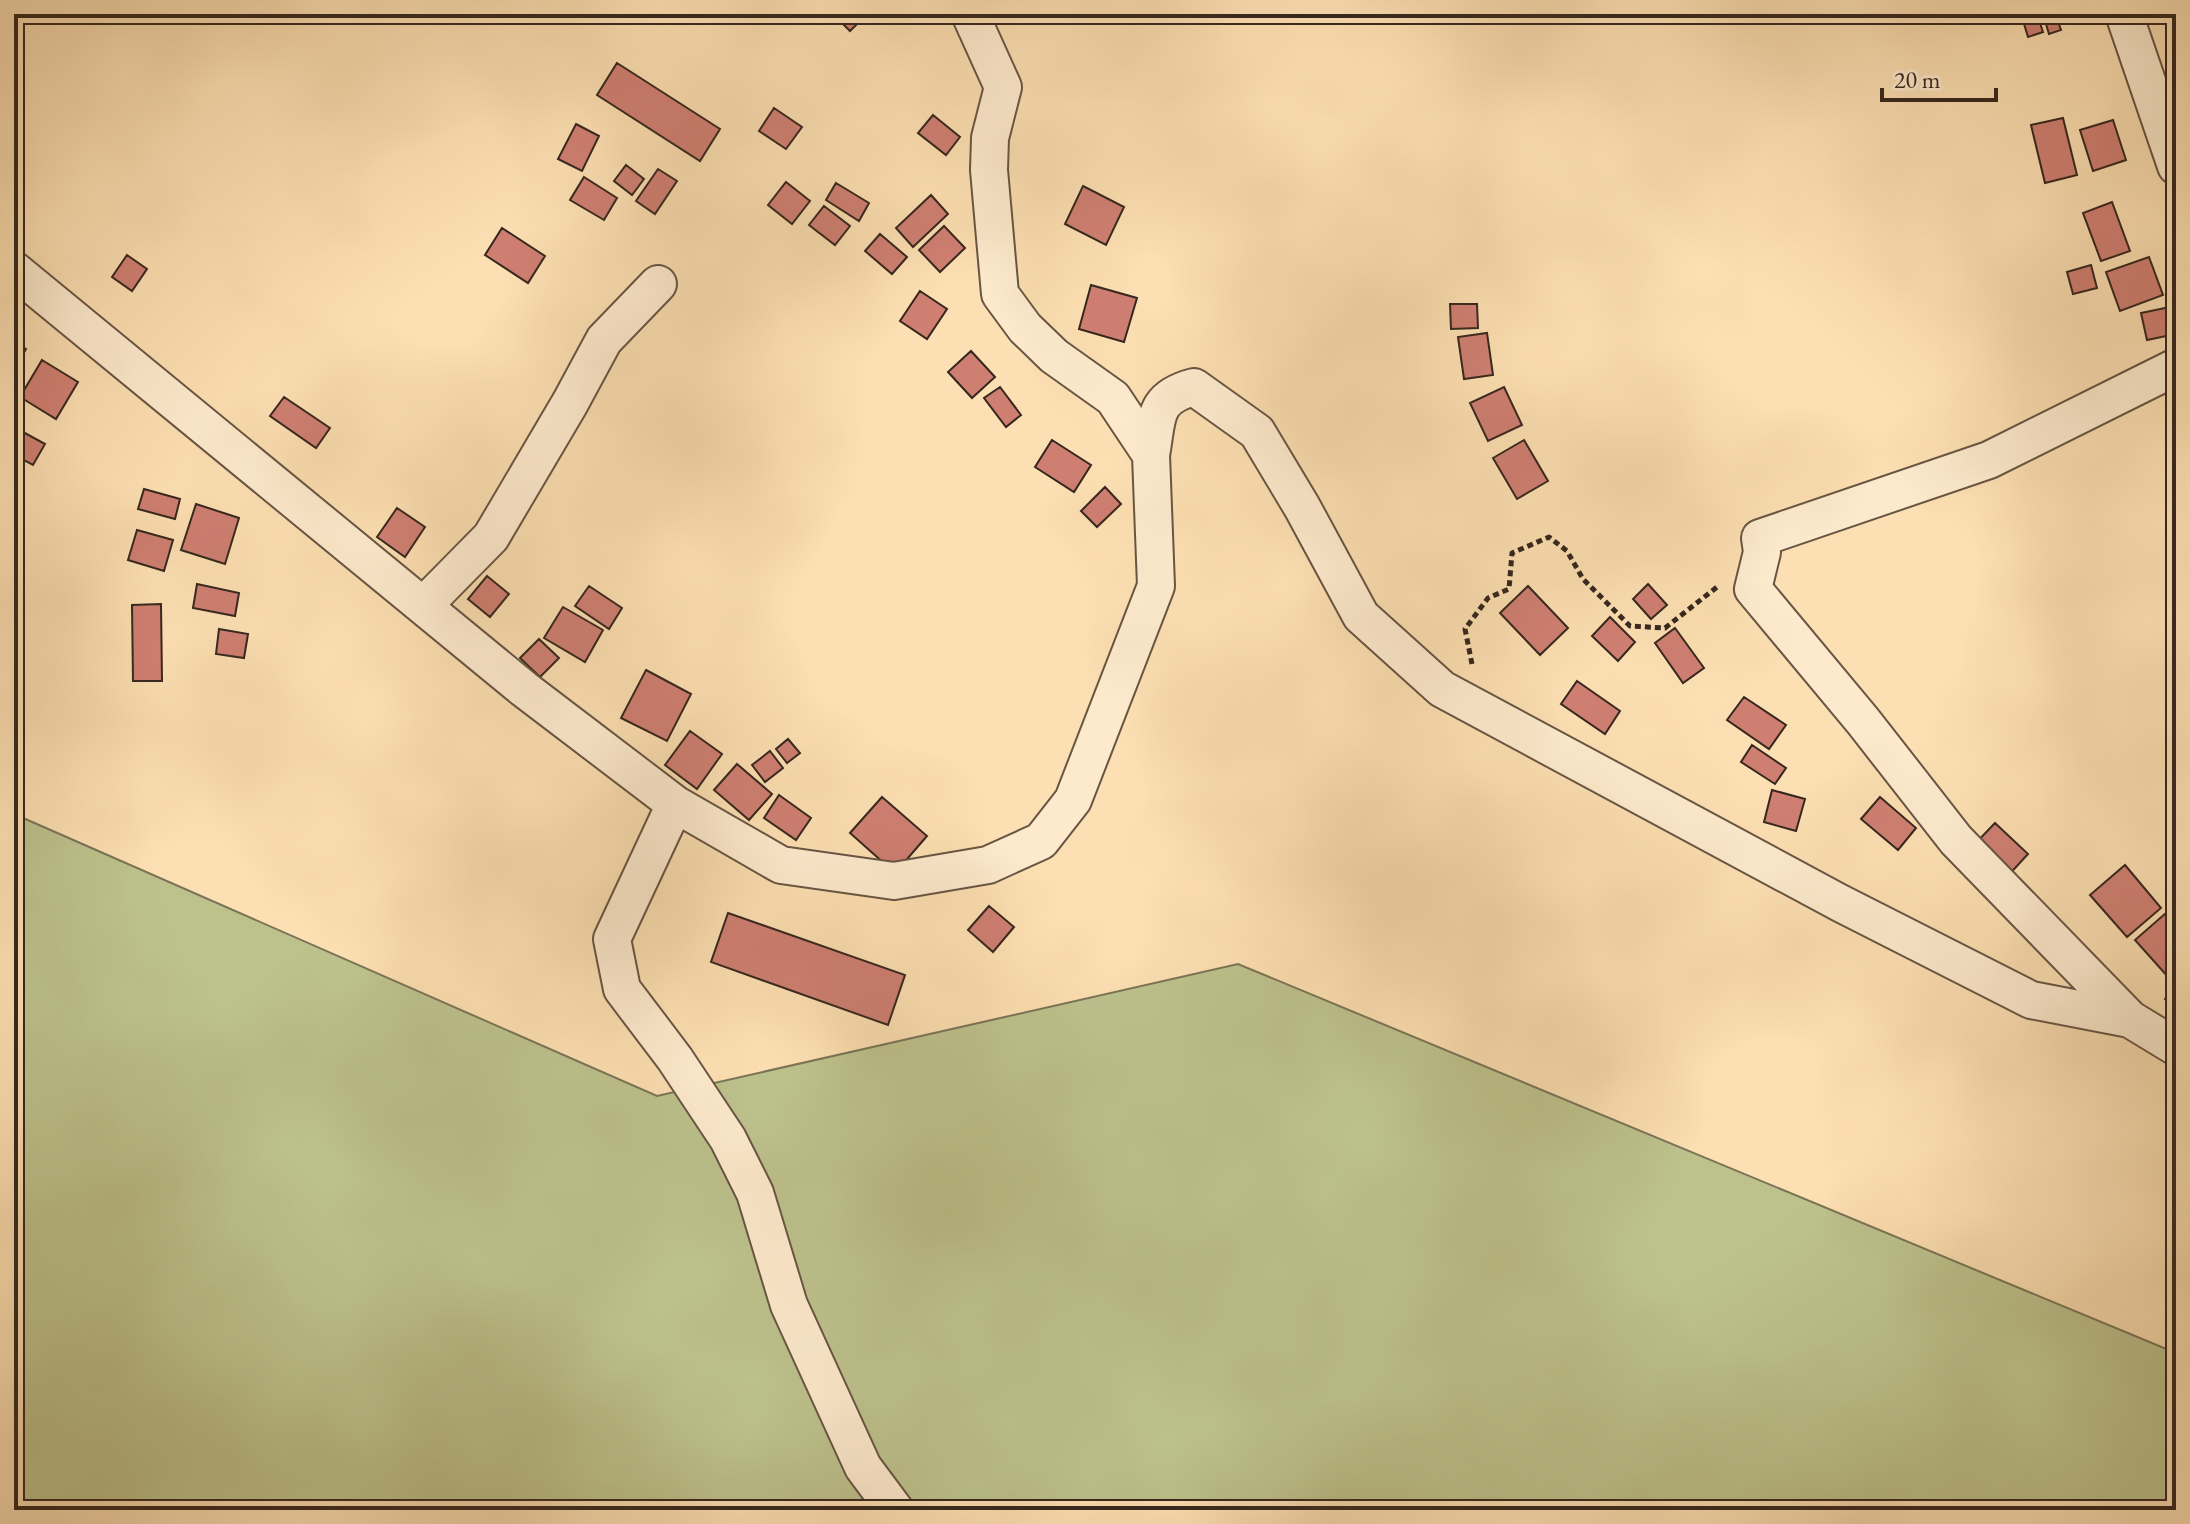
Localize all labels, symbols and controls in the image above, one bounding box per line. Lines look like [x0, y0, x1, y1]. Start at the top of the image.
scale bar [1882, 52, 1996, 102]
text: 20 m [1894, 64, 1941, 95]

